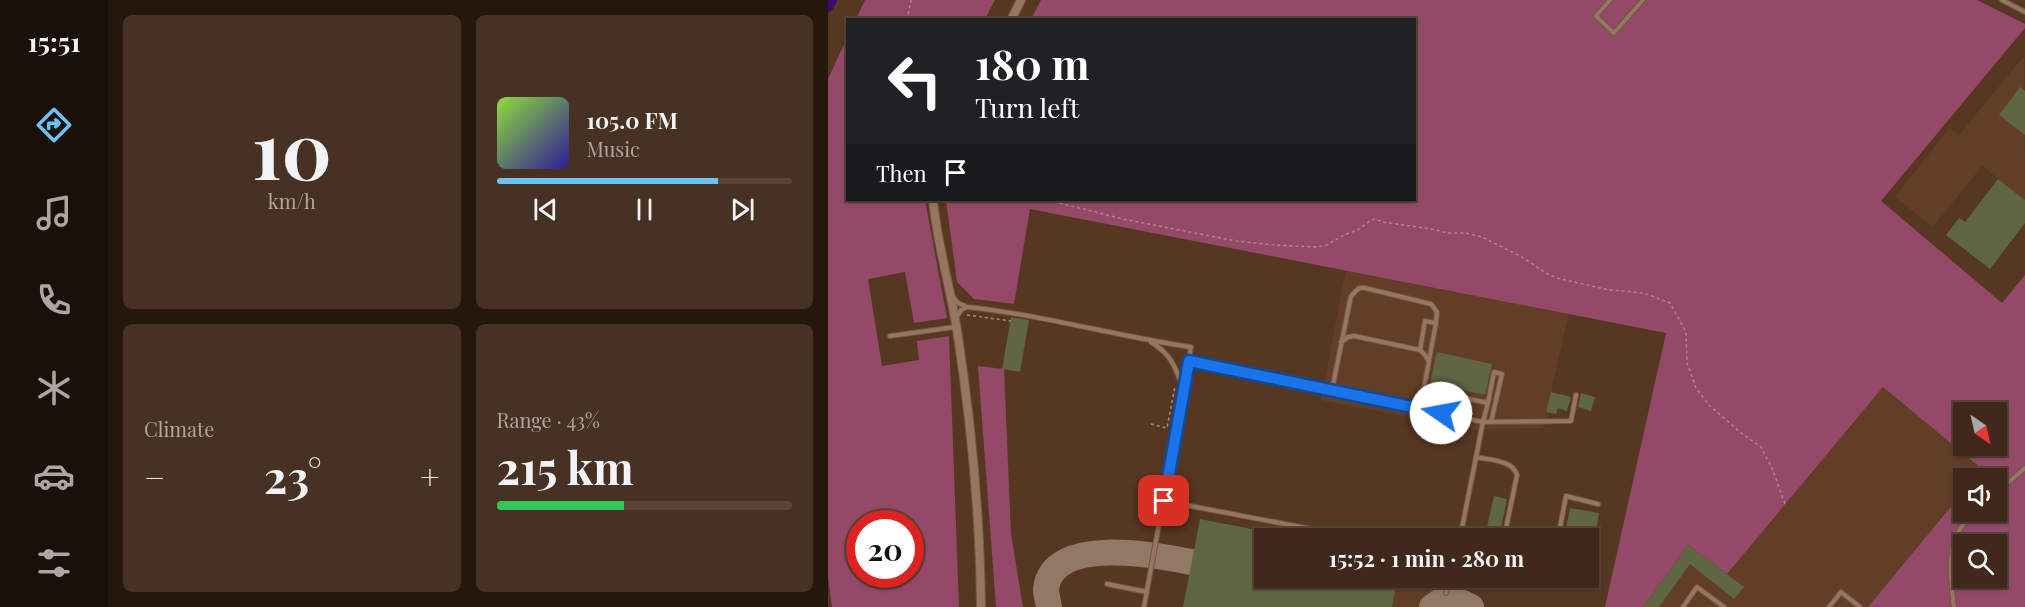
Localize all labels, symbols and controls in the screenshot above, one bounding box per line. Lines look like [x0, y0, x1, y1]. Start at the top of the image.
text: 15:51 [28, 23, 81, 59]
text: 180 m [975, 35, 1090, 91]
icon: left [876, 42, 954, 120]
text: Turn left [975, 89, 1079, 125]
text: 10 [252, 96, 332, 200]
icon: directions [33, 104, 75, 146]
text: 105.0 FM [587, 105, 678, 135]
text: Music [587, 135, 640, 162]
icon: arrive [939, 156, 972, 189]
text: Then [876, 158, 927, 188]
text: km/h [268, 187, 316, 214]
icon: music [33, 192, 75, 234]
icon: previous [529, 193, 562, 226]
icon: pause [628, 193, 661, 226]
icon: next [726, 193, 759, 226]
icon: phone [33, 279, 75, 321]
icon: climate [33, 367, 75, 409]
position arrow [1409, 381, 1473, 445]
north arrow [1953, 402, 2007, 456]
map controls [1953, 402, 2007, 588]
text: Range · 43% [497, 406, 600, 433]
text: Climate [144, 415, 214, 442]
text: 215 km [497, 436, 634, 496]
text: 23° [264, 445, 322, 505]
text: − [144, 454, 165, 498]
text: + [420, 454, 440, 498]
icon: car [33, 455, 75, 497]
button: sound [1953, 468, 2007, 522]
pin [1138, 475, 1189, 526]
icon: arrive [1147, 484, 1180, 517]
speed limit sign: 20 [846, 510, 924, 588]
button: search [1953, 534, 2007, 588]
icon: filters [33, 542, 75, 584]
text: 15:52 · 1 min · 280 m [1329, 543, 1524, 573]

